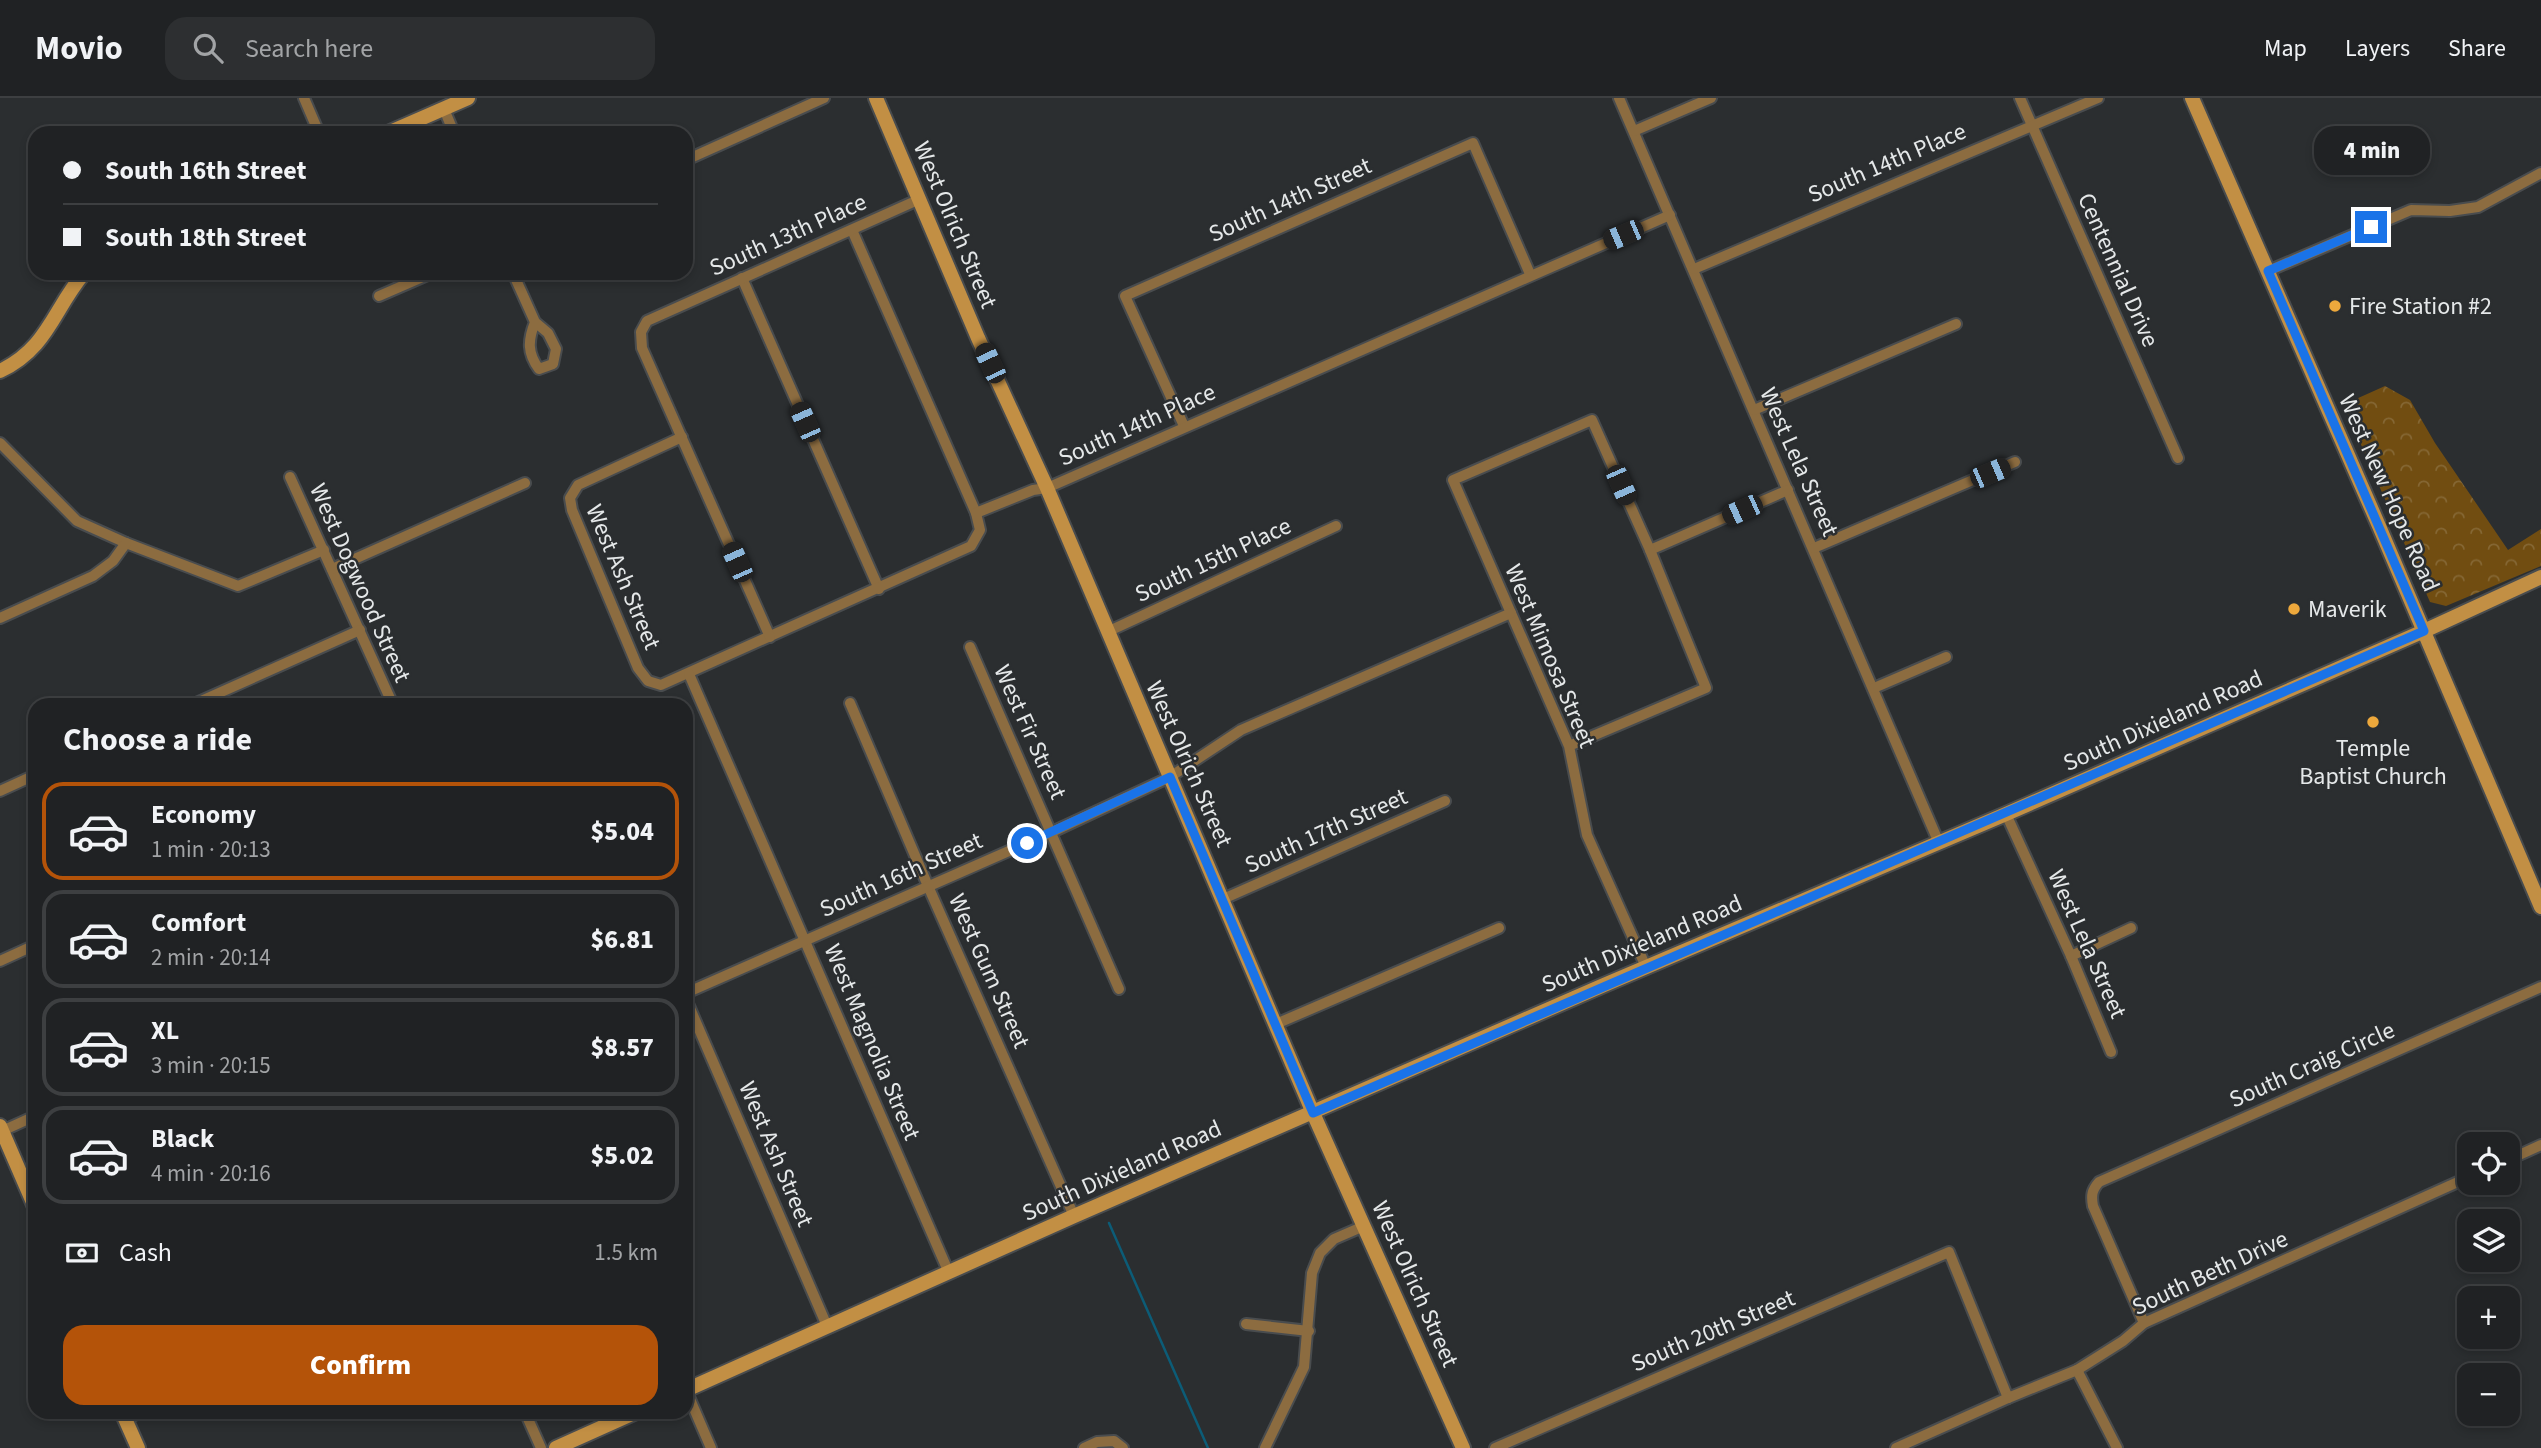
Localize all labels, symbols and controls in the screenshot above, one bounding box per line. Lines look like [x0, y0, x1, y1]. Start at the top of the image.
search box [165, 17, 655, 80]
text: Movio [35, 25, 123, 72]
icon: search [189, 29, 227, 67]
text: Search here [245, 30, 373, 67]
text: Map [2264, 31, 2307, 66]
text: Layers [2345, 31, 2410, 66]
text: Share [2448, 31, 2506, 66]
street label: South 14th Place [1802, 114, 1972, 212]
callout: 4 min [2313, 125, 2429, 174]
text: 4 min [2344, 134, 2400, 167]
street label: West Olrich Street [904, 136, 1006, 314]
street label: South 14th Street [1203, 148, 1377, 252]
text: South 16th Street [105, 152, 307, 189]
street label: South 13th Place [704, 185, 872, 285]
street label: Centennial Drive [2068, 187, 2168, 353]
route end [2355, 211, 2387, 243]
car [1600, 217, 1647, 253]
text: South 18th Street [105, 219, 307, 256]
place label: Fire Station #2 [2349, 289, 2492, 324]
marker: Fire Station #2 [2327, 298, 2343, 314]
car [972, 340, 1009, 386]
street label: South 14th Place [1053, 375, 1221, 475]
street label: West Lela Street [1751, 382, 1847, 542]
street label: West New Hope Road [2330, 389, 2448, 597]
car [787, 399, 824, 445]
car [1967, 455, 2014, 491]
car [1603, 462, 1640, 508]
street label: West Dogwood Street [300, 478, 420, 688]
car [1719, 492, 1766, 528]
street label: West Ash Street [577, 499, 669, 655]
street label: South 15th Place [1129, 508, 1297, 612]
car [719, 539, 756, 585]
street label: West Mimosa Street [1495, 559, 1605, 753]
place label: Maverik [2308, 592, 2387, 627]
marker: Maverik [2286, 601, 2302, 617]
street label: West Fir Street [985, 659, 1075, 805]
street label: South Dixieland Road [2058, 661, 2268, 781]
street label: West Olrich Street [1137, 675, 1241, 853]
marker: Temple Baptist Church [2365, 714, 2381, 730]
text: Choose a ride [63, 717, 252, 763]
place label: Temple Baptist Church [2299, 731, 2447, 794]
street label: South 17th Street [1239, 779, 1413, 883]
text: Economy [151, 796, 256, 833]
icon: car [67, 800, 130, 863]
text: $5.04 [590, 813, 654, 850]
street label: South 16th Street [814, 823, 988, 927]
route start [1011, 827, 1043, 859]
text: 1 min · 20:13 [151, 833, 271, 866]
street label: West Lela Street [2039, 864, 2135, 1024]
street label: South Dixieland Road [1536, 886, 1748, 1002]
street label: West Gum Street [939, 888, 1039, 1054]
text: Comfort [151, 904, 246, 941]
icon: car [67, 908, 130, 971]
text: $6.81 [590, 921, 654, 958]
street label: West Magnolia Street [815, 938, 929, 1146]
text: 2 min · 20:14 [151, 941, 271, 974]
text: XL [151, 1012, 179, 1049]
street label: South Craig Circle [2224, 1013, 2400, 1117]
icon: car [67, 1016, 130, 1079]
text: $8.57 [590, 1029, 654, 1066]
text: 3 min · 20:15 [151, 1049, 271, 1082]
street label: West Ash Street [730, 1076, 822, 1232]
street label: South Dixieland Road [1017, 1111, 1227, 1231]
text: Black [151, 1120, 214, 1157]
icon: car [67, 1124, 130, 1187]
map controls [2457, 1132, 2520, 1426]
button: locate [2457, 1132, 2520, 1195]
text: $5.02 [590, 1137, 654, 1174]
text: 4 min · 20:16 [151, 1157, 271, 1190]
street label: West Olrich Street [1363, 1195, 1467, 1373]
button: layers [2457, 1209, 2520, 1272]
street label: South Beth Drive [2126, 1222, 2294, 1324]
icon: cash [63, 1234, 101, 1272]
text: Cash [119, 1234, 172, 1271]
text: 1.5 km [594, 1236, 658, 1269]
street label: South 20th Street [1626, 1281, 1800, 1381]
button: + [2457, 1286, 2520, 1349]
button: Confirm [63, 1325, 658, 1405]
button: − [2457, 1363, 2520, 1426]

